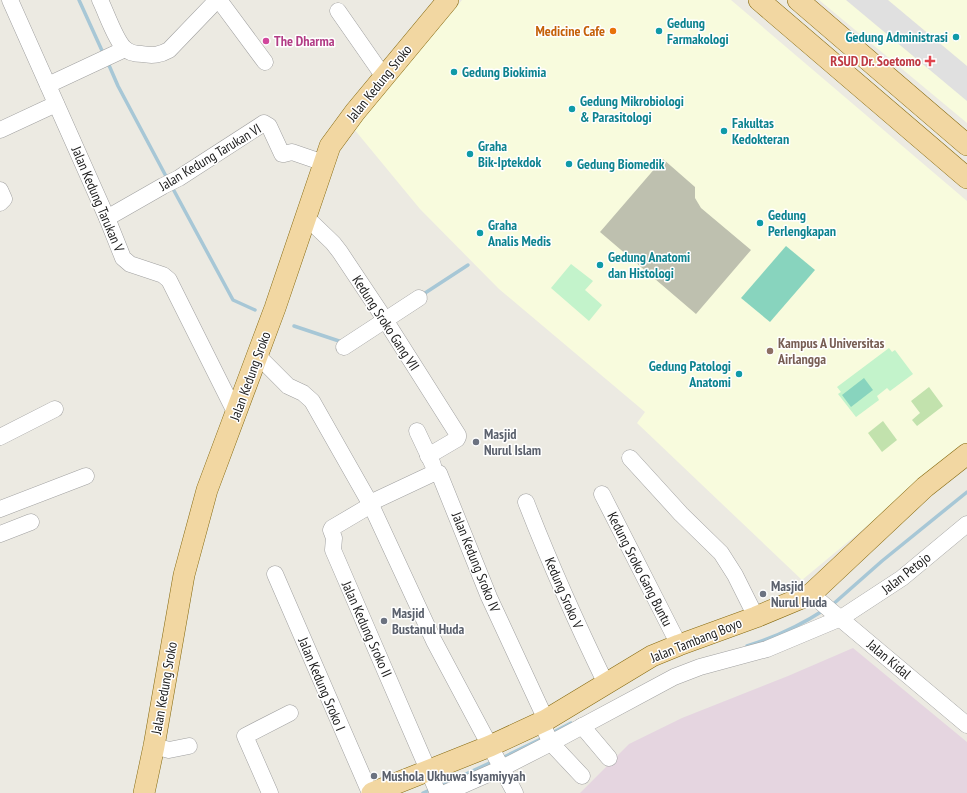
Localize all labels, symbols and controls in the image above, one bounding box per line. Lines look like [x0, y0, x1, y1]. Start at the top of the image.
place label: Gedung Farmakologi [667, 14, 729, 48]
place label: Medicine Cafe [536, 22, 605, 40]
marker: Medicine Cafe [608, 26, 618, 36]
marker: Gedung Farmakologi [654, 26, 664, 36]
place label: Gedung Administrasi [846, 28, 948, 46]
place label: The Dharma [274, 32, 335, 50]
marker: Gedung Administrasi [951, 32, 961, 42]
marker: The Dharma [261, 36, 271, 46]
street label: Jalan Kedung Sroko [342, 41, 415, 126]
place label: RSUD Dr. Soetomo [830, 52, 921, 70]
marker: RSUD Dr. Soetomo [924, 55, 936, 67]
place label: Gedung Biokimia [462, 63, 546, 81]
marker: Gedung Biokimia [449, 67, 459, 77]
place label: Gedung Mikrobiologi & Parasitologi [580, 92, 684, 126]
marker: Gedung Mikrobiologi & Parasitologi [567, 104, 577, 114]
place label: Fakultas Kedokteran [732, 114, 789, 148]
street label: Jalan Kedung Tarukan VI [155, 119, 264, 195]
marker: Fakultas Kedokteran [719, 126, 729, 136]
place label: Graha Bik-Iptekdok [478, 137, 541, 171]
street label: Jalan Kedung Tarukan V [67, 143, 129, 255]
marker: Graha Bik-Iptekdok [465, 149, 475, 159]
place label: Gedung Biomedik [577, 155, 665, 173]
marker: Gedung Biomedik [564, 159, 574, 169]
place label: Gedung Perlengkapan [768, 206, 836, 240]
place label: Graha Analis Medis [487, 216, 551, 250]
marker: Gedung Perlengkapan [755, 218, 765, 228]
marker: Graha Analis Medis [475, 228, 485, 238]
place label: Gedung Anatomi dan Histologi [608, 248, 690, 282]
marker: Gedung Anatomi dan Histologi [595, 260, 605, 270]
street label: Kedung Sroko Gang VII [349, 272, 423, 374]
street label: Jalan Kedung Sroko [225, 329, 274, 424]
place label: Kampus A Universitas Airlangga [777, 334, 884, 368]
marker: Kampus A Universitas Airlangga [765, 346, 775, 356]
place label: Gedung Patologi Anatomi [649, 357, 731, 391]
marker: Gedung Patologi Anatomi [734, 369, 744, 379]
place label: Masjid Nurul Islam [484, 425, 541, 459]
marker: Masjid Nurul Islam [471, 437, 481, 447]
street label: Jalan Kedung Sroko IV [447, 508, 504, 615]
street label: Kedung Sroko Gang Buntu [603, 509, 677, 629]
street label: Jalan Petojo [877, 548, 934, 598]
street label: Kedung Sroko V [541, 555, 587, 632]
street label: Jalan Kedung Sroko II [337, 577, 396, 680]
place label: Masjid Nurul Huda [771, 577, 827, 611]
marker: Masjid Nurul Huda [758, 589, 768, 599]
place label: Masjid Bustanul Huda [392, 604, 465, 638]
street label: Jalan Tambang Boyo [647, 613, 744, 667]
marker: Masjid Bustanul Huda [379, 616, 389, 626]
street label: Jalan Kedung Sroko I [294, 634, 350, 733]
street label: Jalan Kidal [863, 635, 915, 683]
street label: Jalan Kedung Sroko [147, 640, 181, 737]
place label: Mushola Ukhuwa Isyamiyyah [382, 767, 525, 785]
marker: Mushola Ukhuwa Isyamiyyah [369, 771, 379, 781]

